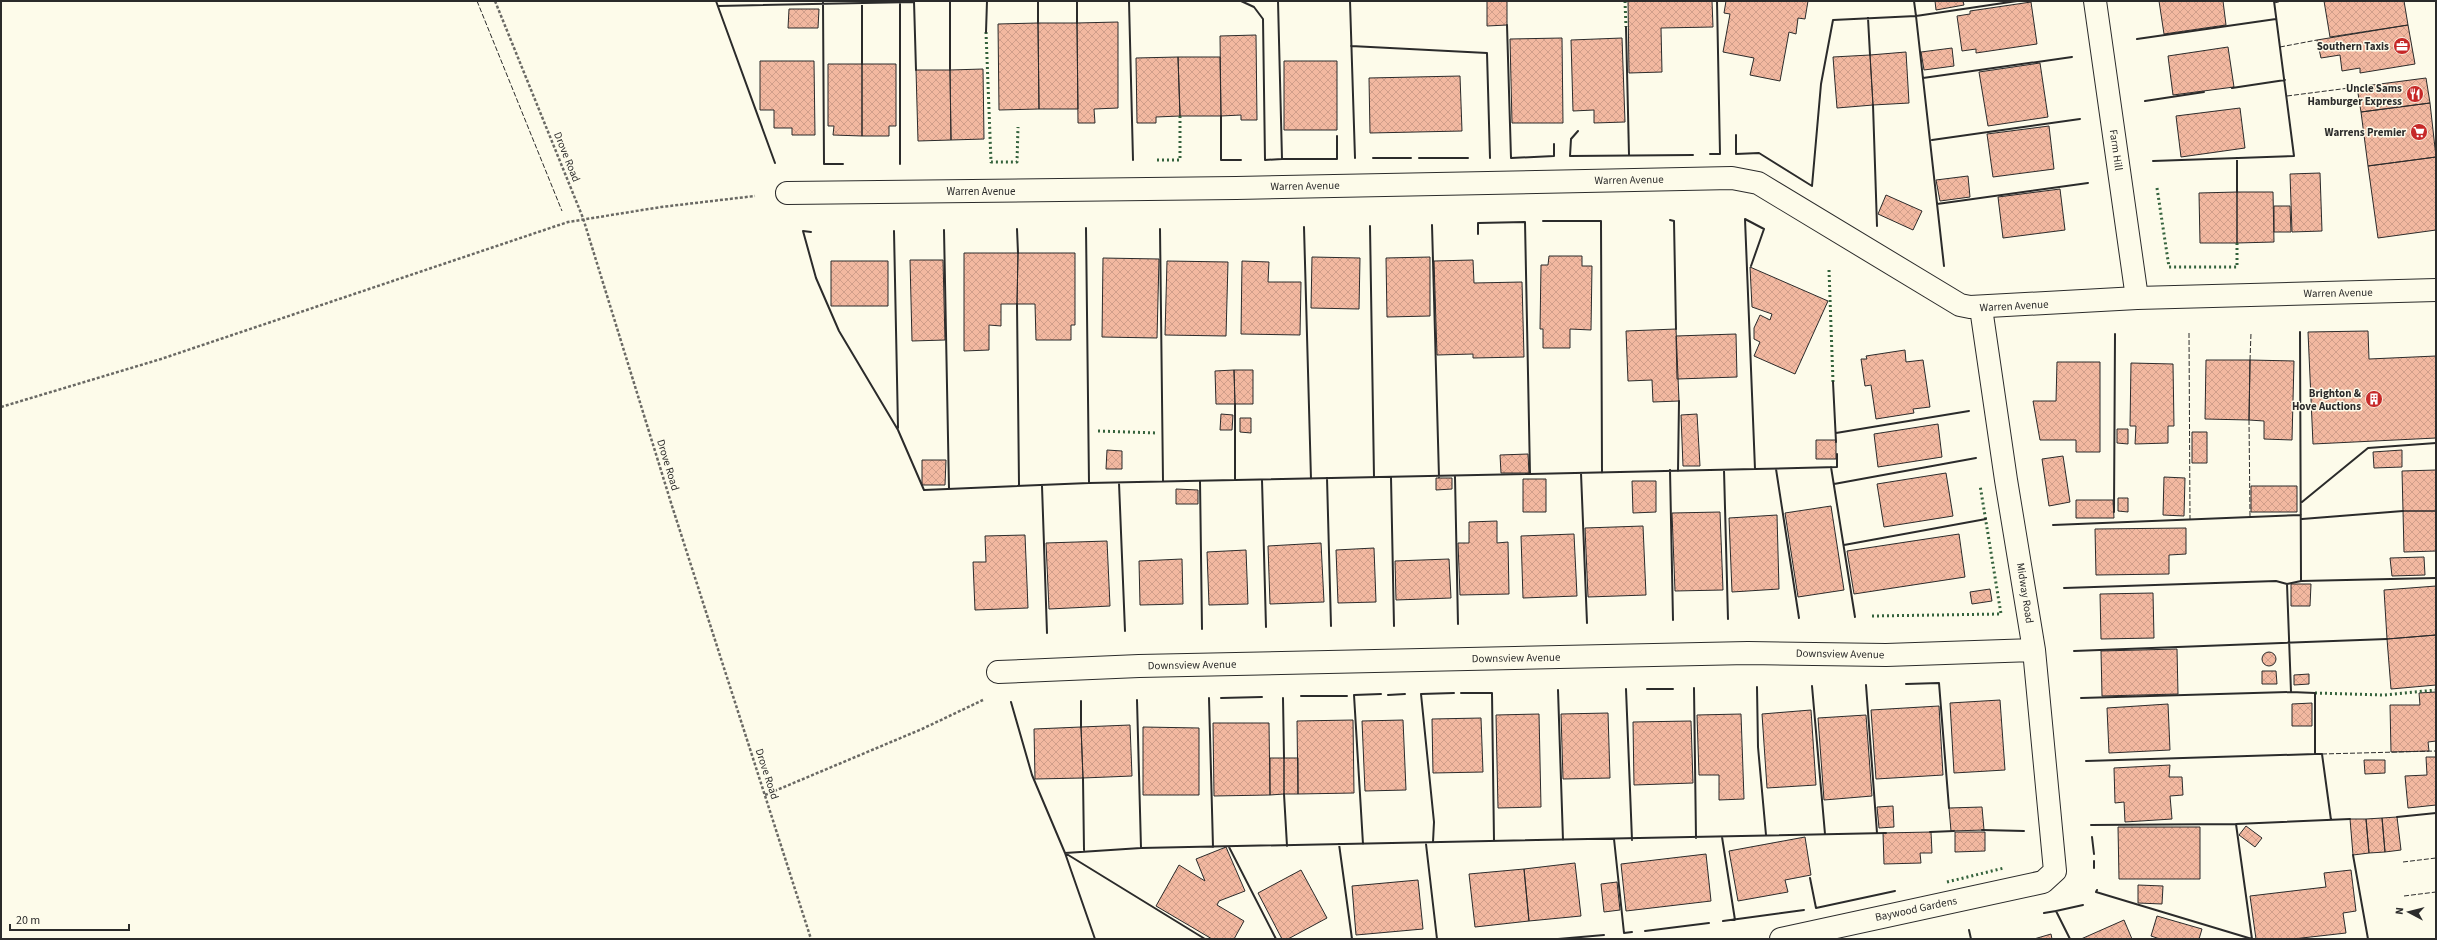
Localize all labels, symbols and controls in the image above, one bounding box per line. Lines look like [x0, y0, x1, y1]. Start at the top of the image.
office icon: Southern Taxis [2392, 36, 2412, 56]
place label: Southern Taxis [2317, 39, 2389, 54]
place label: Uncle Sams Hamburger Express [2307, 81, 2402, 109]
restaurant icon: Uncle Sams Hamburger Express [2405, 84, 2425, 104]
supermarket icon: Warrens Premier [2409, 122, 2429, 142]
place label: Warrens Premier [2325, 125, 2407, 140]
street label: Farm Hill [2106, 129, 2126, 172]
street label: Drove Road [550, 130, 584, 184]
street label: Warren Avenue [1594, 172, 1664, 188]
street label: Warren Avenue [1270, 178, 1340, 194]
street label: Warren Avenue [946, 184, 1016, 199]
street label: Warren Avenue [2303, 285, 2373, 301]
street label: Warren Avenue [1979, 297, 2049, 315]
place label: Brighton & Hove Auctions [2292, 386, 2362, 414]
building icon: Brighton & Hove Auctions [2364, 389, 2384, 409]
street label: Drove Road [653, 438, 683, 492]
street label: Midway Road [2013, 562, 2037, 624]
street label: Downsview Avenue [1796, 646, 1885, 662]
street label: Downsview Avenue [1472, 650, 1561, 666]
street label: Downsview Avenue [1148, 657, 1237, 673]
street label: Drove Road [752, 747, 782, 801]
north arrow [2389, 892, 2429, 932]
street label: Baywood Gardens [1874, 893, 1959, 925]
scale bar [10, 906, 129, 932]
text: N [2392, 906, 2407, 915]
text: 20 m [16, 912, 40, 929]

